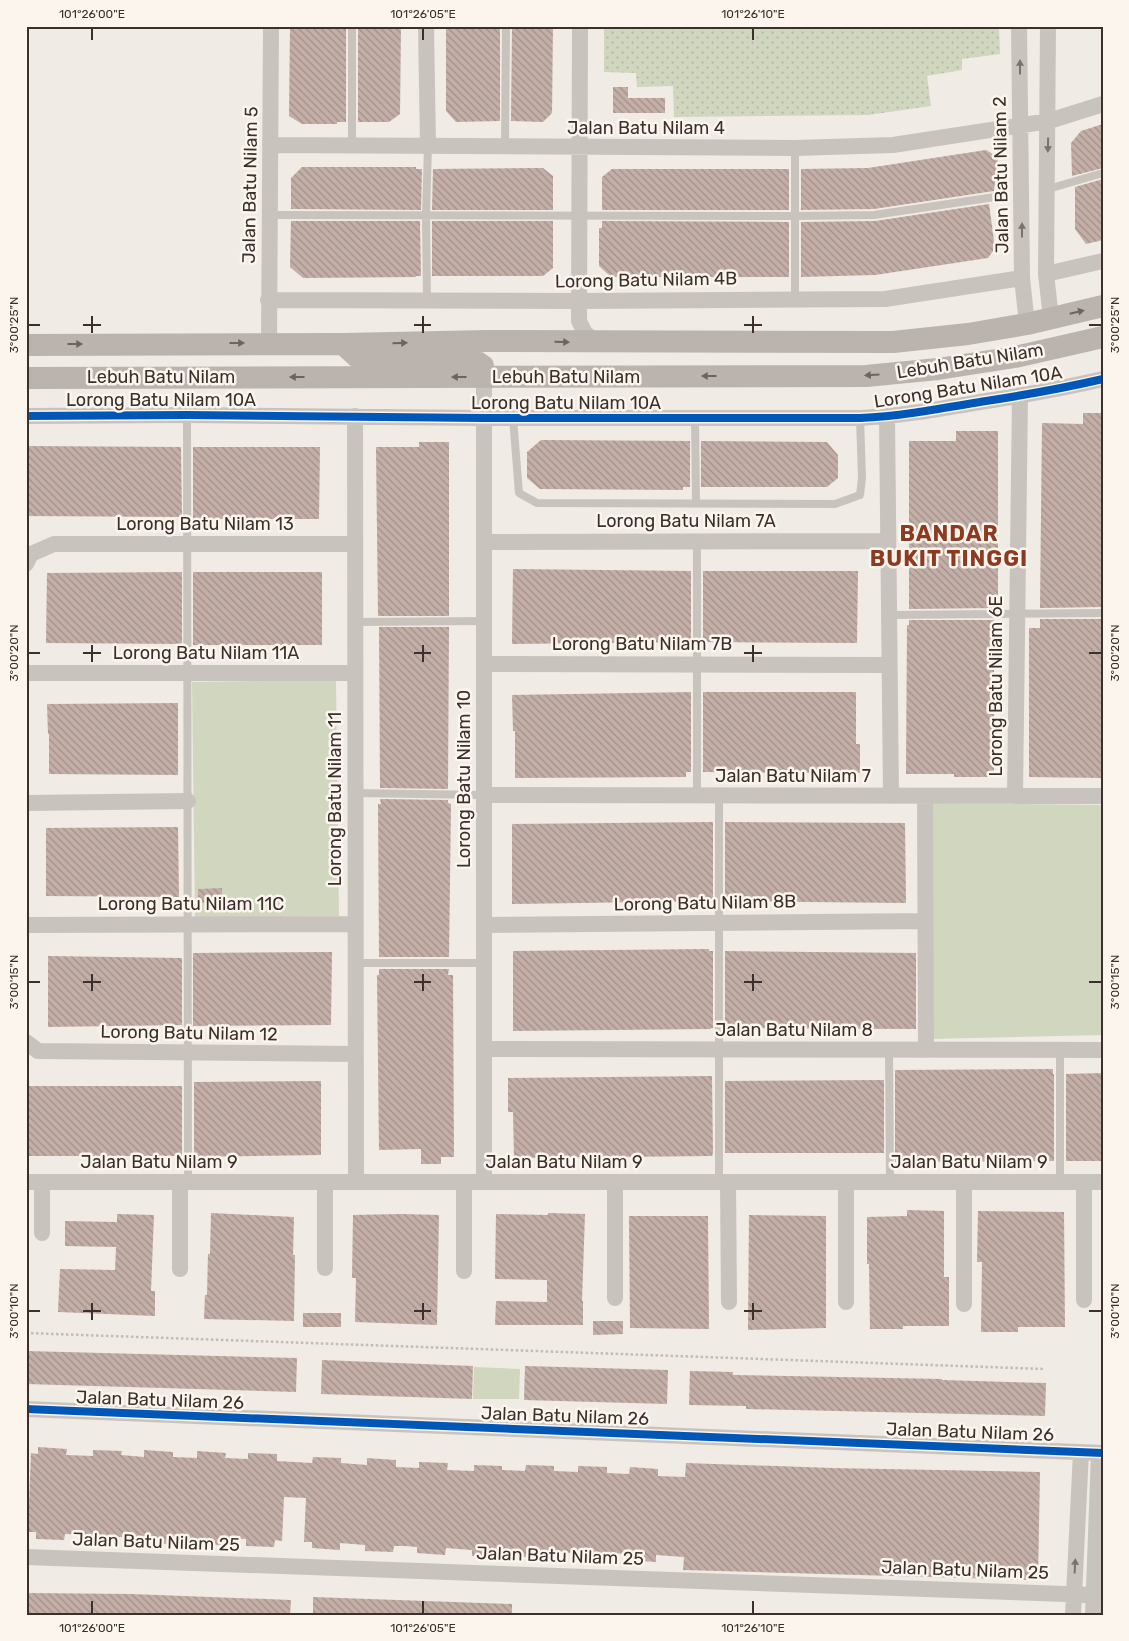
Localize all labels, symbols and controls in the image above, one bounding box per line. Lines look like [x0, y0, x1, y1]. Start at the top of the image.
text: 101°26'00"E [59, 7, 125, 21]
text: 101°26'05"E [390, 7, 456, 21]
text: 101°26'10"E [721, 7, 785, 21]
one-way arrow [1016, 59, 1024, 75]
street label: Jalan Batu Nilam 2 [989, 96, 1013, 254]
street label: Jalan Batu Nilam 5 [238, 106, 262, 264]
street label: Jalan Batu Nilam 4 [567, 117, 725, 139]
one-way arrow [1044, 137, 1052, 153]
one-way arrow [1018, 221, 1026, 237]
street label: Lorong Batu Nilam 4B [555, 267, 737, 293]
text: 3°00'25"N [7, 297, 21, 353]
text: 3°00'25"N [1108, 297, 1122, 353]
one-way arrow [1070, 308, 1085, 316]
one-way arrow [555, 338, 571, 346]
one-way arrow [230, 339, 246, 347]
one-way arrow [392, 339, 408, 347]
street label: Lebuh Batu Nilam [895, 339, 1045, 383]
one-way arrow [67, 340, 83, 348]
street label: Lorong Batu Nilam 10A [872, 361, 1064, 413]
street label: Lebuh Batu Nilam [87, 366, 235, 388]
street label: Lebuh Batu Nilam [492, 366, 640, 388]
one-way arrow [701, 372, 717, 380]
one-way arrow [863, 372, 879, 380]
one-way arrow [288, 373, 304, 381]
one-way arrow [451, 373, 467, 381]
street label: Lorong Batu Nilam 10A [66, 389, 256, 411]
street label: Lorong Batu Nilam 10A [471, 392, 661, 414]
street label: Lorong Batu Nilam 7A [596, 510, 776, 532]
street label: Lorong Batu Nilam 13 [116, 513, 294, 535]
district label: BANDAR BUKIT TINGGI [870, 520, 1028, 572]
street label: Lorong Batu Nilam 6E [985, 596, 1007, 776]
text: 3°00'20"N [7, 624, 21, 682]
text: 3°00'20"N [1108, 624, 1122, 682]
street label: Lorong Batu Nilam 7B [552, 633, 732, 655]
street label: Lorong Batu Nilam 11A [113, 642, 299, 664]
street label: Lorong Batu Nilam 10 [453, 690, 475, 868]
street label: Lorong Batu Nilam 11 [324, 712, 346, 886]
street label: Jalan Batu Nilam 7 [715, 765, 871, 787]
street label: Lorong Batu Nilam 8B [614, 890, 796, 916]
street label: Lorong Batu Nilam 11C [98, 893, 284, 915]
text: 3°00'15"N [7, 955, 21, 1009]
text: 3°00'15"N [1108, 955, 1122, 1009]
street label: Jalan Batu Nilam 8 [715, 1019, 873, 1041]
street label: Lorong Batu Nilam 12 [100, 1020, 278, 1046]
street label: Jalan Batu Nilam 9 [80, 1151, 238, 1173]
street label: Jalan Batu Nilam 9 [485, 1151, 643, 1173]
street label: Jalan Batu Nilam 9 [890, 1151, 1048, 1173]
text: 3°00'10"N [7, 1283, 21, 1339]
text: 3°00'10"N [1108, 1283, 1122, 1339]
street label: Jalan Batu Nilam 26 [76, 1386, 245, 1414]
street label: Jalan Batu Nilam 26 [481, 1402, 650, 1430]
street label: Jalan Batu Nilam 26 [886, 1418, 1055, 1446]
street label: Jalan Batu Nilam 25 [72, 1528, 240, 1556]
street label: Jalan Batu Nilam 25 [476, 1542, 644, 1570]
street label: Jalan Batu Nilam 25 [881, 1556, 1049, 1584]
one-way arrow [1072, 1558, 1080, 1574]
text: 101°26'00"E [59, 1621, 125, 1635]
text: 101°26'05"E [390, 1621, 456, 1635]
text: 101°26'10"E [721, 1621, 785, 1635]

